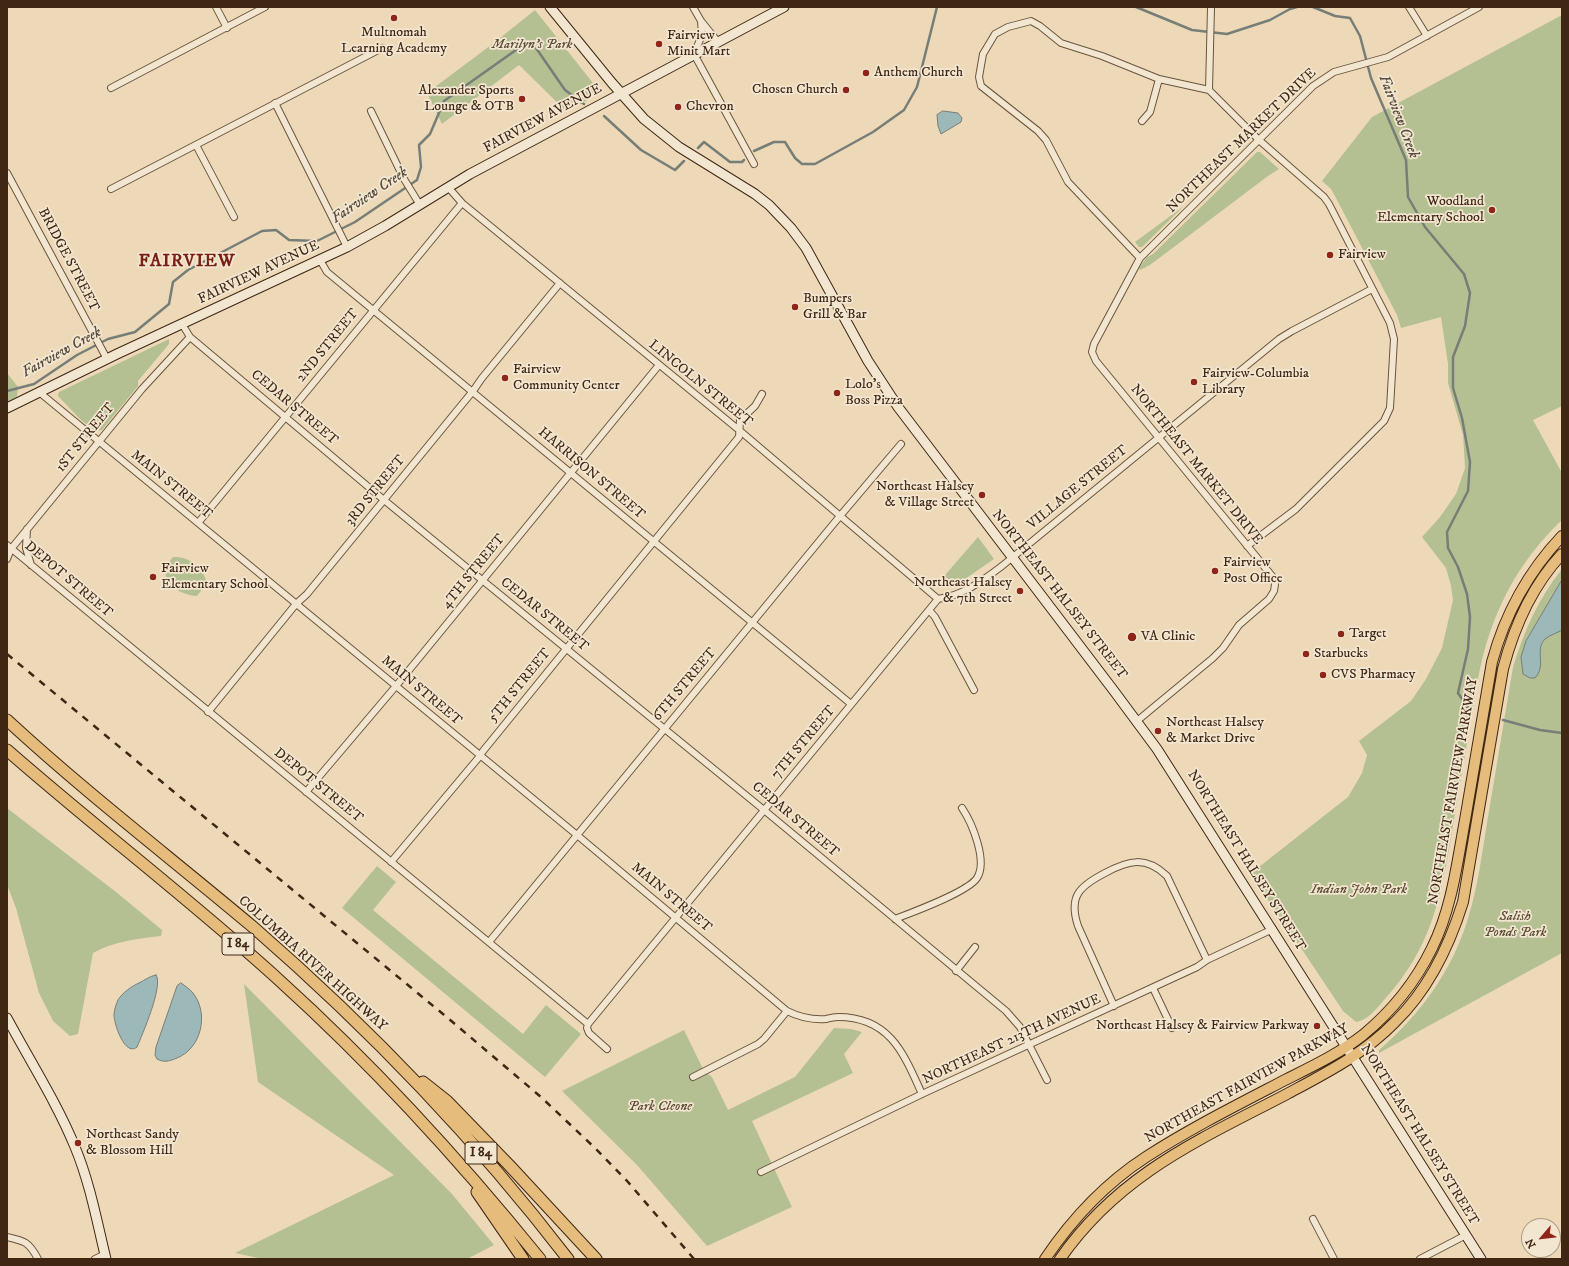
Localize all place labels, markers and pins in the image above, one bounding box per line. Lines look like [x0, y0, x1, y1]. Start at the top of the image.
marker: Multnomah Learning Academy [389, 13, 399, 23]
place label: Multnomah Learning Academy [341, 25, 447, 58]
place label: Fairview Minit Mart [667, 28, 730, 60]
marker: Fairview Minit Mart [654, 39, 664, 49]
place label: Anthem Church [874, 65, 963, 81]
marker: Anthem Church [861, 68, 871, 78]
place label: Chosen Church [752, 82, 838, 98]
place label: Alexander Sports Lounge & OTB [419, 83, 514, 116]
marker: Chosen Church [841, 85, 851, 95]
marker: Alexander Sports Lounge & OTB [517, 94, 527, 104]
place label: Chevron [686, 99, 734, 115]
marker: Chevron [673, 102, 683, 112]
place label: Woodland Elementary School [1377, 194, 1484, 226]
marker: Woodland Elementary School [1487, 205, 1497, 215]
place label: Fairview [1338, 247, 1386, 263]
marker: Fairview [1325, 250, 1335, 260]
place label: Bumpers Grill & Bar [803, 291, 867, 324]
marker: Bumpers Grill & Bar [790, 302, 800, 312]
place label: Fairview Community Center [513, 362, 620, 394]
place label: Fairview-Columbia Library [1202, 366, 1309, 398]
marker: Fairview Community Center [500, 373, 510, 383]
place label: Lolo's Boss Pizza [845, 377, 903, 410]
marker: Fairview-Columbia Library [1189, 377, 1199, 387]
marker: Lolo's Boss Pizza [832, 388, 842, 398]
place label: Northeast Halsey & Village Street [876, 479, 974, 512]
marker: Northeast Halsey & Village Street [977, 490, 987, 500]
place label: Fairview Post Office [1223, 555, 1282, 588]
place label: Fairview Elementary School [161, 561, 268, 594]
marker: Fairview Post Office [1210, 566, 1220, 576]
marker: Fairview Elementary School [148, 572, 158, 582]
place label: Northeast Halsey & 7th Street [914, 575, 1012, 608]
marker: Northeast Halsey & 7th Street [1015, 586, 1025, 596]
place label: Target [1349, 626, 1387, 642]
place label: VA Clinic [1141, 629, 1195, 645]
marker: Target [1336, 629, 1346, 639]
marker: VA Clinic [1126, 631, 1138, 643]
place label: Starbucks [1314, 646, 1368, 662]
marker: Starbucks [1301, 649, 1311, 659]
place label: CVS Pharmacy [1331, 667, 1415, 683]
marker: CVS Pharmacy [1318, 670, 1328, 680]
place label: Northeast Halsey & Market Drive [1166, 715, 1264, 748]
marker: Northeast Halsey & Market Drive [1153, 726, 1163, 736]
place label: Northeast Halsey & Fairview Parkway [1096, 1018, 1309, 1034]
marker: Northeast Halsey & Fairview Parkway [1312, 1021, 1322, 1031]
place label: Northeast Sandy & Blossom Hill [86, 1127, 179, 1160]
marker: Northeast Sandy & Blossom Hill [73, 1138, 83, 1148]

